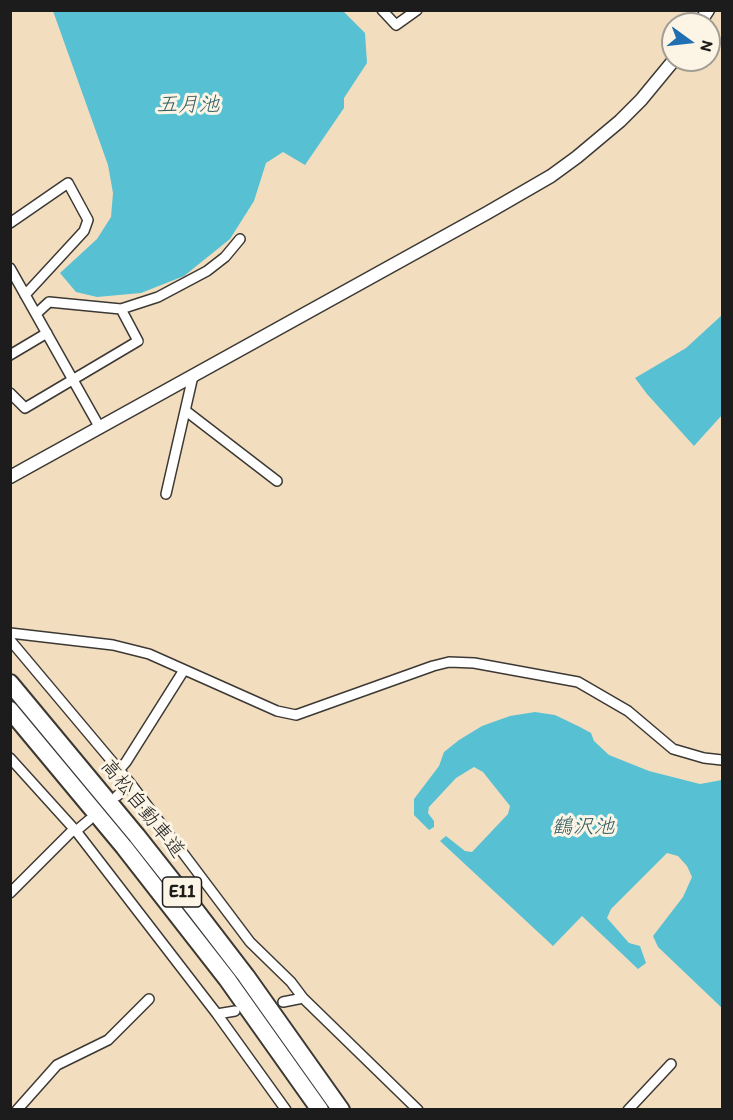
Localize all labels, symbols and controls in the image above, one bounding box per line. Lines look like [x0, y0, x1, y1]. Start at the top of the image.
north arrow [661, 12, 721, 72]
text: N [696, 39, 718, 54]
water label: 五月池 [157, 93, 219, 119]
street label: 高松自動車道 [95, 755, 189, 863]
water label: 鶴沢池 [552, 815, 614, 841]
road number: E11 [162, 877, 201, 907]

